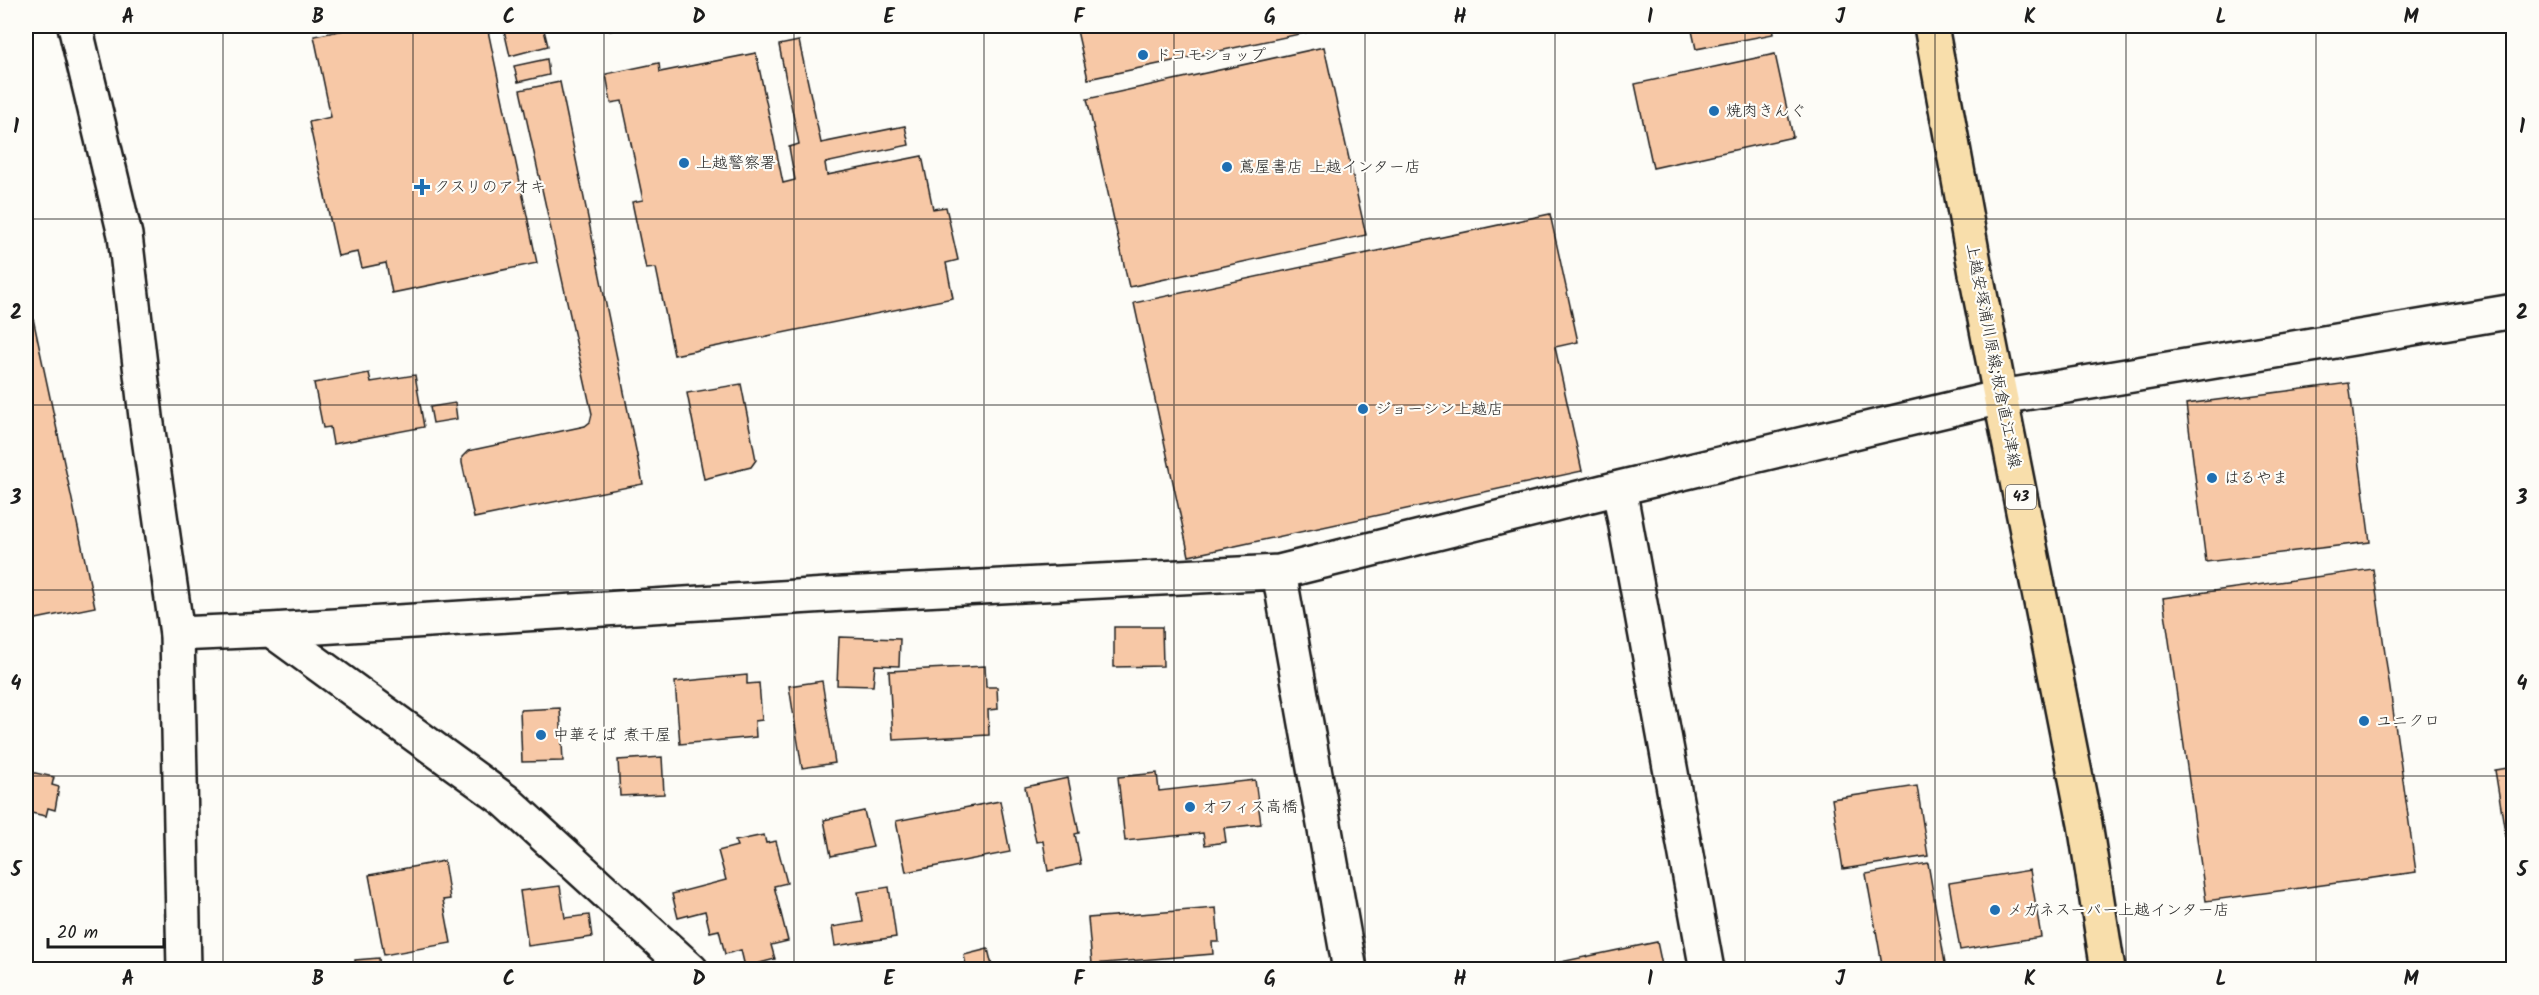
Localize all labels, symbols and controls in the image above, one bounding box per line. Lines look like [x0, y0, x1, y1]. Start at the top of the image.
text: A [122, 2, 134, 34]
text: B [312, 2, 324, 34]
text: C [503, 2, 515, 34]
text: D [692, 2, 706, 34]
text: E [883, 2, 895, 34]
text: F [1074, 2, 1086, 34]
text: G [1264, 2, 1276, 34]
text: H [1453, 2, 1467, 34]
text: I [1647, 2, 1653, 34]
text: J [1835, 2, 1846, 34]
text: K [2024, 2, 2036, 34]
text: L [2216, 2, 2226, 34]
text: M [2403, 2, 2419, 34]
place label: ドコモショップ [1155, 43, 1266, 68]
marker: ドコモショップ [1136, 48, 1150, 62]
place label: 焼肉きんぐ [1726, 99, 1806, 124]
marker: 焼肉きんぐ [1707, 104, 1721, 118]
text: 1 [13, 112, 19, 144]
text: 1 [2519, 112, 2525, 144]
place label: 上越警察署 [696, 151, 776, 176]
place label: 蔦屋書店 上越インター店 [1239, 155, 1421, 180]
marker: 上越警察署 [677, 156, 691, 170]
marker: 蔦屋書店 上越インター店 [1220, 160, 1234, 174]
place label: クスリのアオキ [434, 175, 546, 200]
marker: クスリのアオキ [415, 180, 429, 194]
street label: 上越安塚浦川原線;板倉直江津線 [1959, 241, 2027, 471]
text: 2 [10, 298, 22, 330]
text: 2 [2516, 298, 2528, 330]
place label: ジョーシン上越店 [1375, 397, 1503, 422]
marker: ジョーシン上越店 [1356, 402, 1370, 416]
place label: はるやま [2224, 466, 2288, 491]
marker: はるやま [2205, 471, 2219, 485]
text: 3 [10, 483, 22, 515]
text: 3 [2516, 483, 2528, 515]
road number: 43 [2006, 485, 2036, 509]
text: 4 [11, 669, 22, 701]
text: 4 [2517, 669, 2528, 701]
place label: ユニクロ [2376, 709, 2440, 734]
marker: ユニクロ [2357, 714, 2371, 728]
place label: 中華そば 煮干屋 [553, 723, 671, 748]
marker: 中華そば 煮干屋 [534, 728, 548, 742]
place label: オフィス高橋 [1202, 795, 1298, 820]
marker: オフィス高橋 [1183, 800, 1197, 814]
text: 5 [10, 855, 23, 887]
text: 5 [2516, 855, 2529, 887]
place label: メガネスーパー上越インター店 [2007, 898, 2229, 923]
marker: メガネスーパー上越インター店 [1988, 903, 2002, 917]
scale bar [48, 911, 164, 949]
text: 20 m [57, 919, 98, 948]
text: A [122, 964, 134, 995]
text: B [312, 964, 324, 995]
text: C [503, 964, 515, 995]
text: D [692, 964, 706, 995]
text: E [883, 964, 895, 995]
text: F [1074, 964, 1086, 995]
text: G [1264, 964, 1276, 995]
text: H [1453, 964, 1467, 995]
text: I [1647, 964, 1653, 995]
text: J [1835, 964, 1846, 995]
text: K [2024, 964, 2036, 995]
text: L [2216, 964, 2226, 995]
text: M [2403, 964, 2419, 995]

